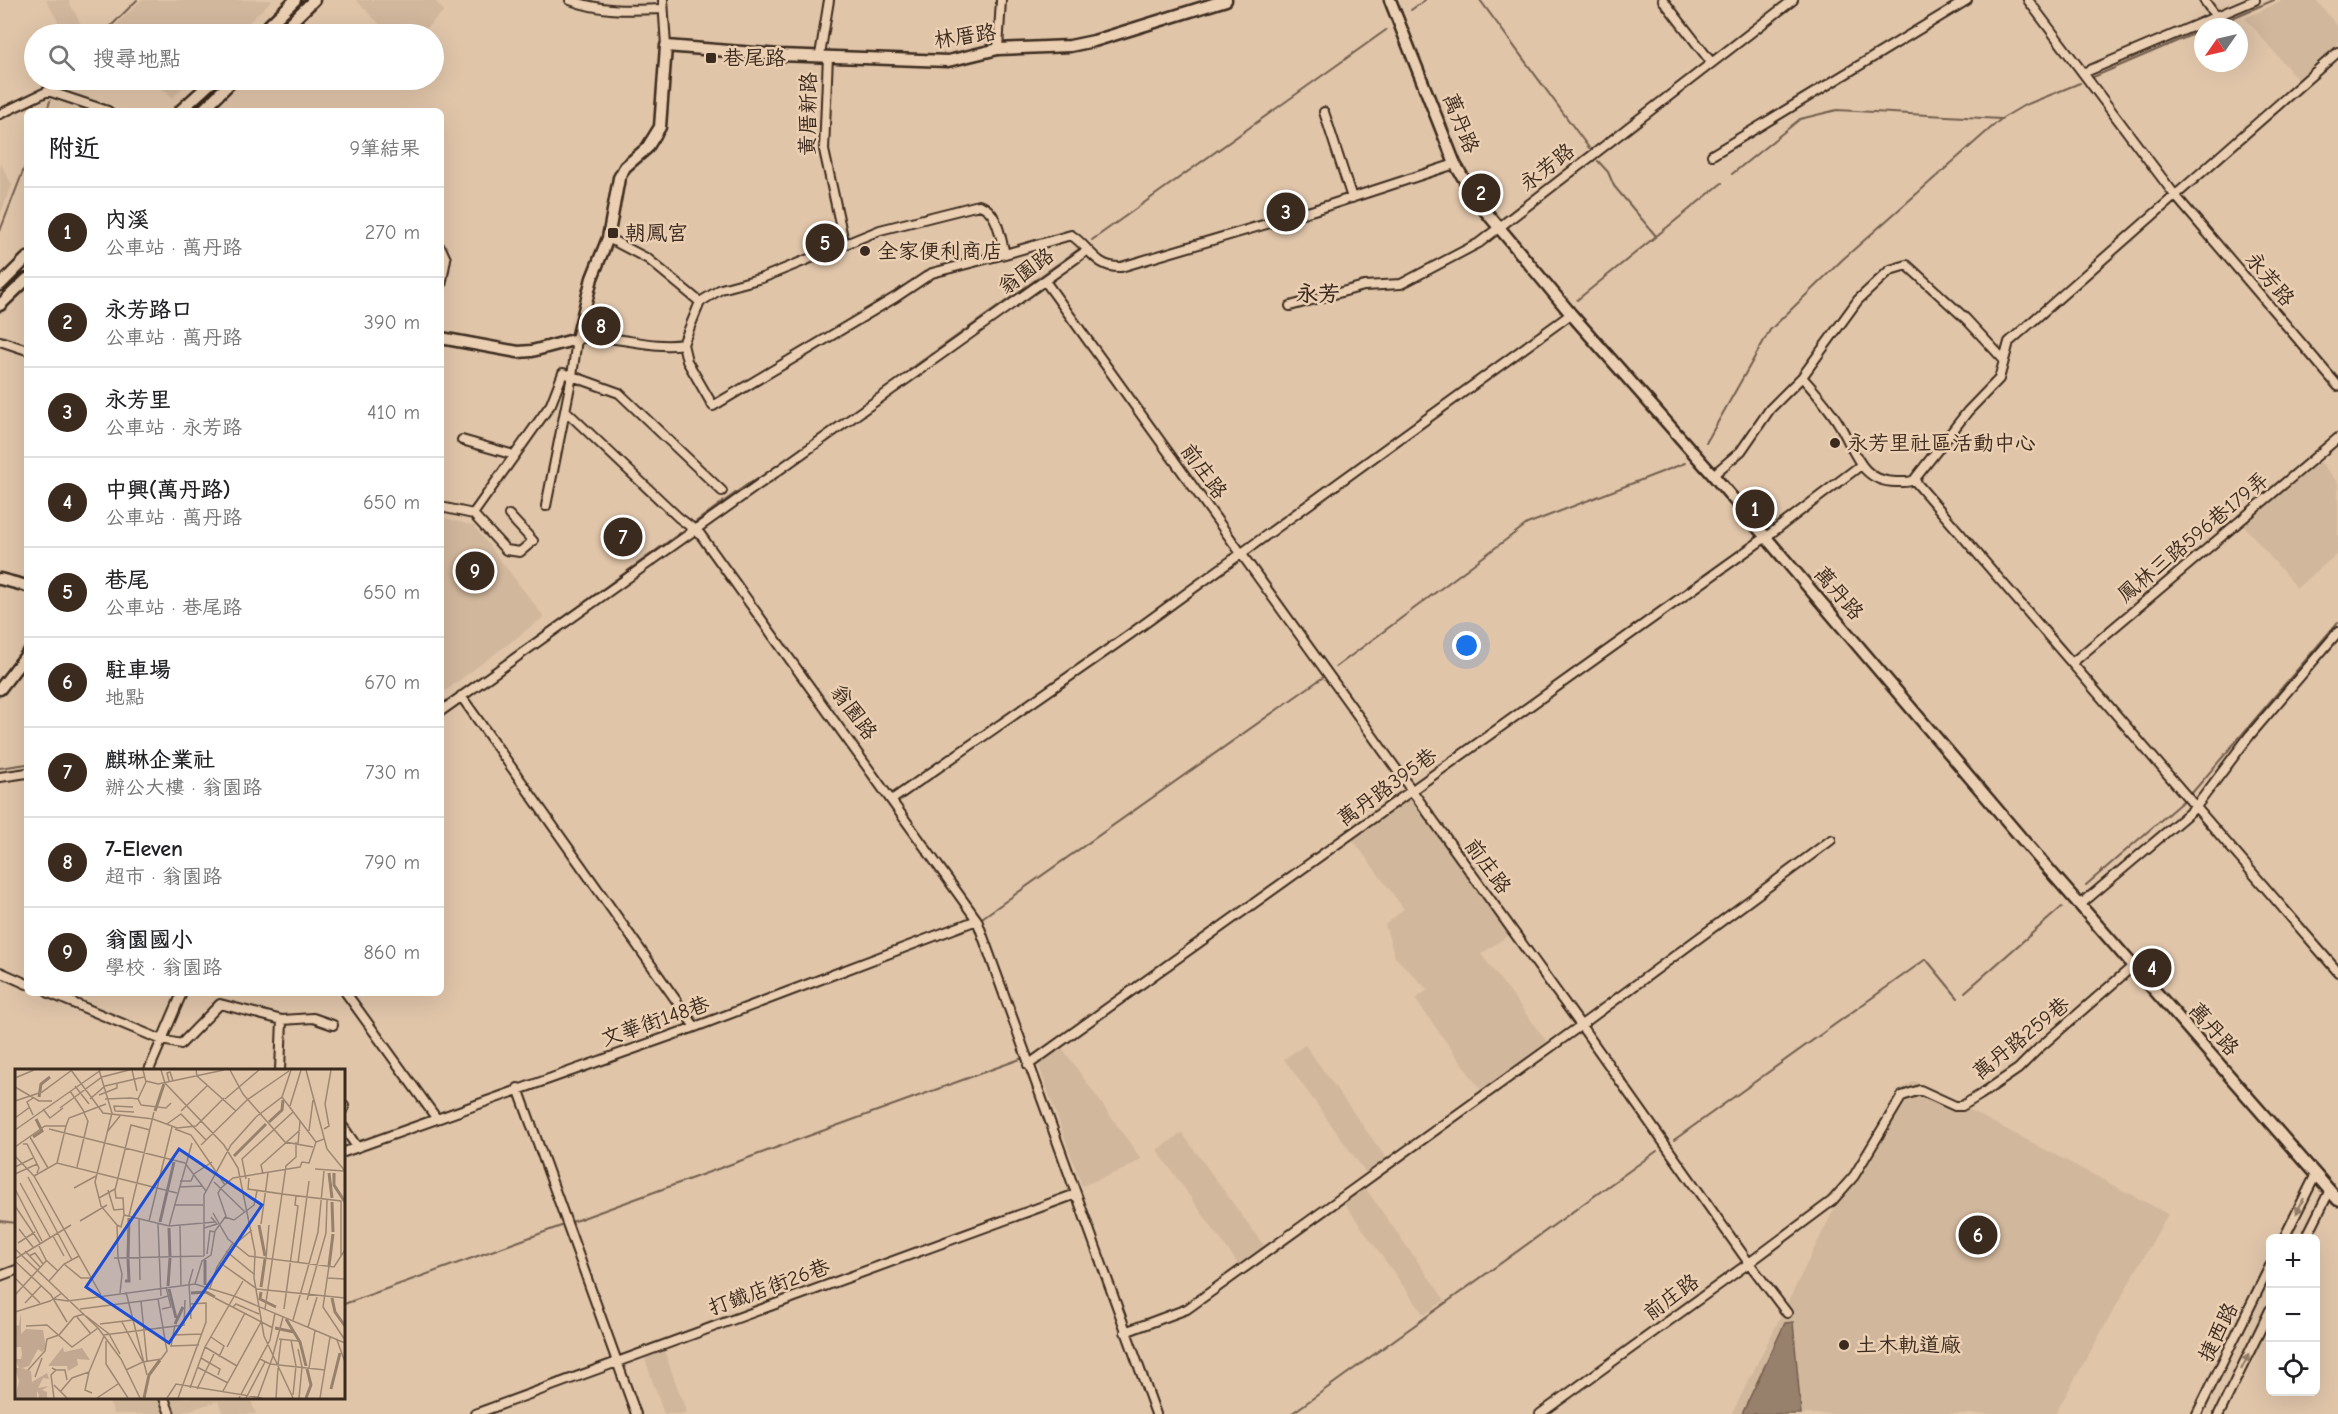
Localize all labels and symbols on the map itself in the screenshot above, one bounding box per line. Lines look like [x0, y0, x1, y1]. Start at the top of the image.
north arrow [2194, 18, 2248, 72]
street label: 林厝路 [932, 20, 998, 52]
place label: 巷尾路 [723, 46, 786, 70]
marker: 巷尾路 [704, 51, 718, 65]
street label: 黃厝新路 [795, 72, 821, 156]
street label: 萬丹路 [1438, 89, 1484, 157]
street label: 永芳路 [1515, 138, 1579, 196]
pin: 2 [1462, 170, 1500, 216]
pin: 3 [1266, 190, 1306, 234]
pin: 5 [806, 220, 844, 266]
place label: 朝鳳宮 [625, 221, 688, 245]
marker: 朝鳳宮 [606, 226, 620, 240]
place label: 全家便利商店 [877, 239, 1003, 263]
street label: 翁園路 [993, 243, 1059, 299]
marker: 全家便利商店 [858, 244, 872, 258]
street label: 永芳路 [2241, 247, 2299, 311]
district label: 永芳 [1296, 281, 1340, 307]
pin: 8 [582, 304, 620, 348]
place label: 永芳里社區活動中心 [1847, 431, 2036, 455]
marker: 永芳里社區活動中心 [1828, 436, 1842, 450]
street label: 前庄路 [1176, 438, 1232, 504]
street label: 鳳林三路596巷179弄 [2113, 467, 2273, 607]
pin: 1 [1736, 486, 1774, 532]
pin: 7 [604, 514, 642, 560]
pin: 9 [456, 548, 494, 594]
street label: 萬丹路 [1809, 561, 1869, 625]
your location [1452, 631, 1481, 660]
street label: 翁園路 [826, 679, 882, 745]
street label: 萬丹路395巷 [1333, 743, 1441, 831]
street label: 前庄路 [1460, 833, 1516, 899]
pin: 4 [2132, 946, 2172, 990]
street label: 文華街148巷 [598, 991, 712, 1051]
street label: 萬丹路259巷 [1968, 992, 2074, 1084]
street label: 萬丹路 [2184, 998, 2244, 1060]
inset map [15, 1069, 345, 1399]
one-way arrow [2295, 1198, 2305, 1215]
pin: 6 [1958, 1212, 1998, 1258]
street label: 打鐵店街26巷 [705, 1254, 833, 1320]
street label: 前庄路 [1638, 1269, 1704, 1325]
street label: 捷西路 [2193, 1298, 2243, 1366]
place label: 土木軌道廠 [1856, 1333, 1961, 1357]
marker: 土木軌道廠 [1837, 1338, 1851, 1352]
one-way arrow [2240, 1353, 2249, 1370]

